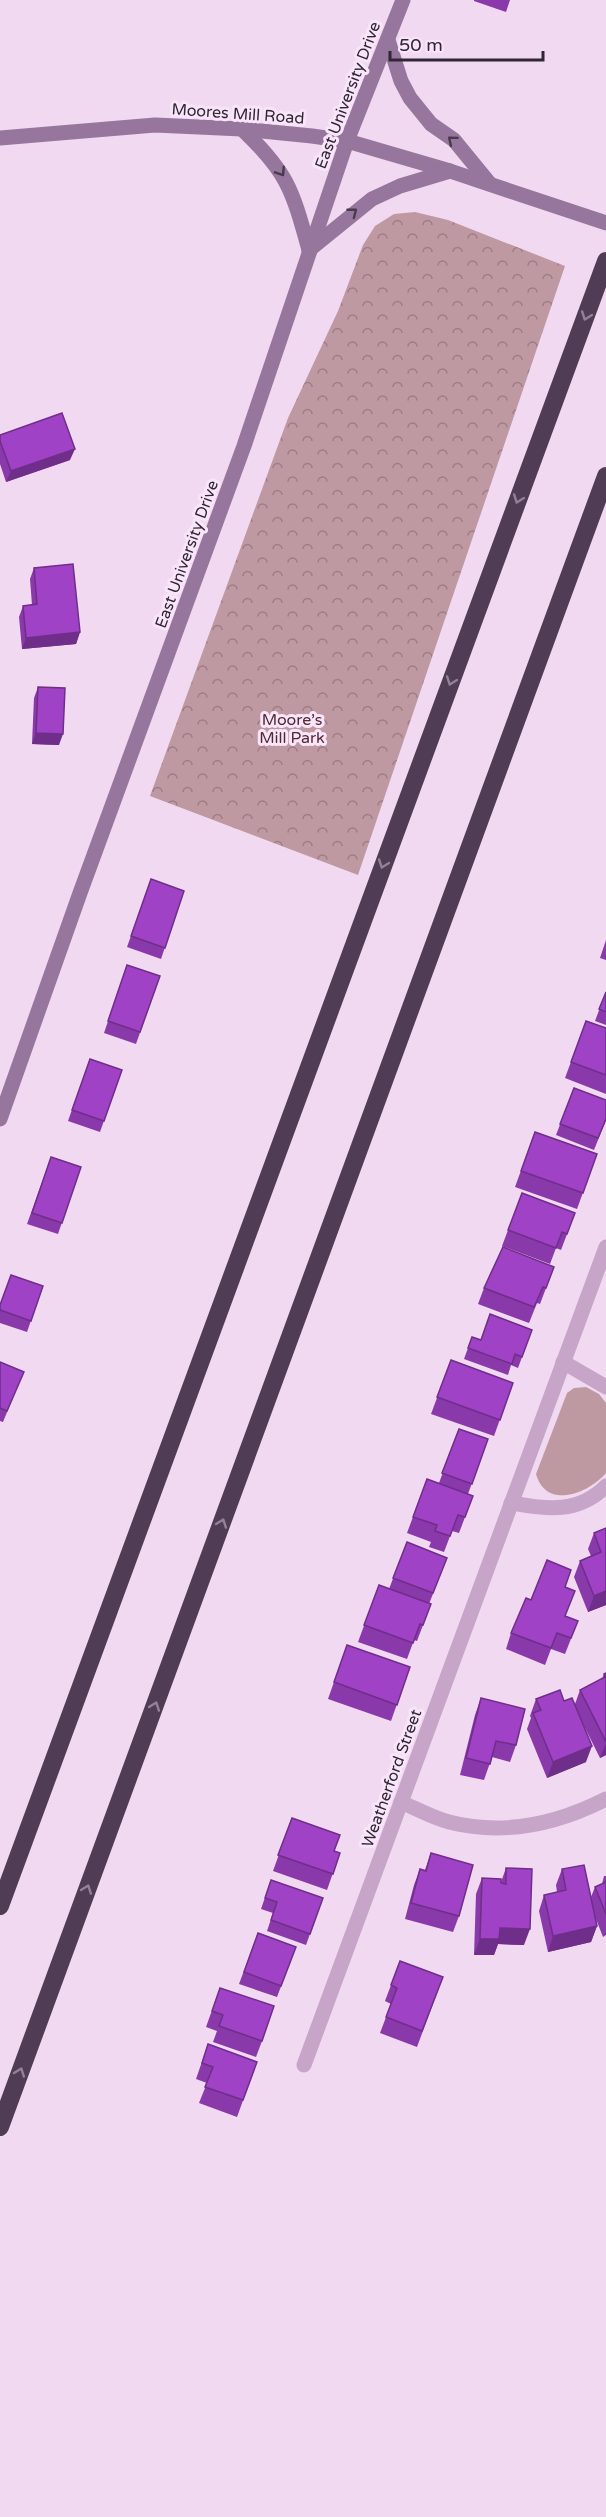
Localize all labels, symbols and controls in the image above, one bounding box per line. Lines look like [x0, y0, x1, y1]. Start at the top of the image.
street label: East University Drive [311, 19, 385, 172]
scale bar [390, 24, 543, 62]
text: 50 m [399, 34, 443, 56]
street label: Moores Mill Road [171, 99, 305, 129]
one-way arrow [448, 137, 459, 148]
one-way arrow [274, 165, 285, 176]
one-way arrow [347, 209, 358, 220]
one-way arrow [580, 310, 593, 320]
street label: East University Drive [151, 478, 223, 631]
one-way arrow [513, 493, 526, 503]
one-way arrow [445, 676, 458, 686]
park label: Moore’s Mill Park [259, 710, 325, 748]
one-way arrow [378, 859, 391, 869]
one-way arrow [214, 1518, 227, 1529]
one-way arrow [147, 1701, 160, 1712]
street label: Weatherford Street [358, 1707, 426, 1850]
one-way arrow [80, 1885, 93, 1895]
one-way arrow [13, 2068, 26, 2078]

